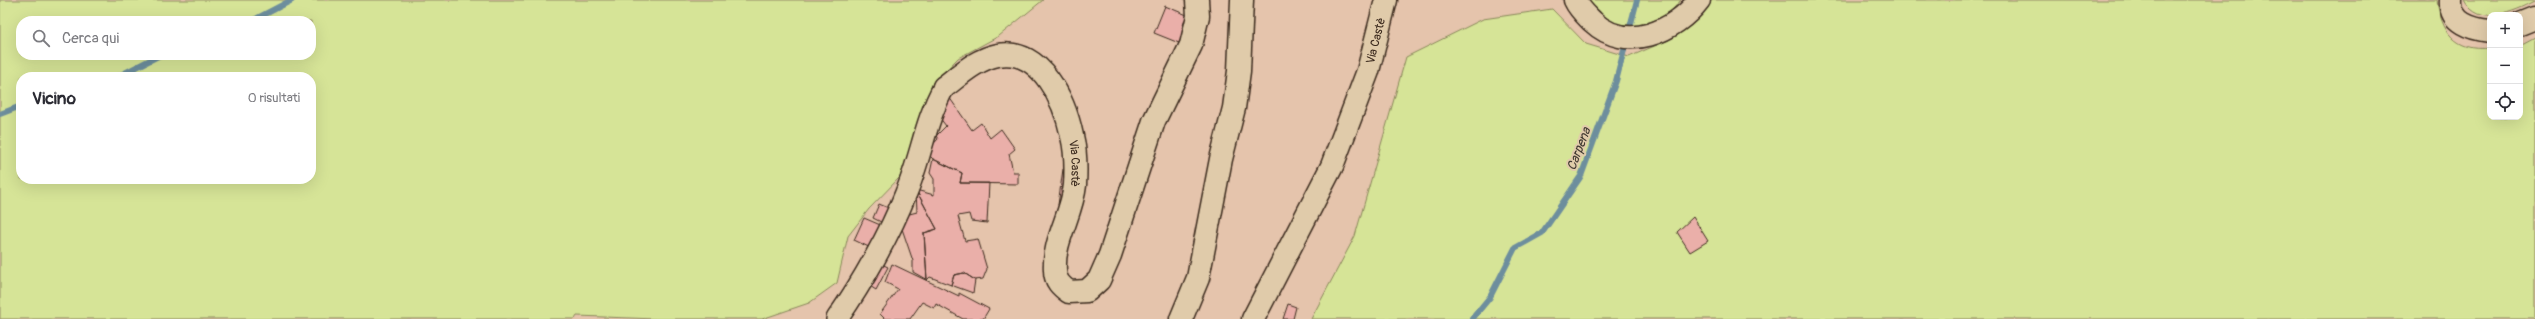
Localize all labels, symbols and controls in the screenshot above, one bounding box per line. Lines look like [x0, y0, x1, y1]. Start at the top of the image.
map controls [2487, 12, 2523, 120]
button: + [2487, 12, 2523, 48]
search box [16, 16, 316, 60]
street label: Via Castè [1363, 16, 1389, 65]
icon: search [30, 27, 52, 49]
text: Cerca qui [62, 29, 119, 48]
button: − [2487, 48, 2523, 84]
button: locate [2487, 84, 2523, 120]
text: Vicino [32, 88, 76, 109]
text: 0 risultati [248, 90, 300, 106]
water label: Carpena [1564, 125, 1595, 173]
street label: Via Castè [1066, 139, 1083, 187]

